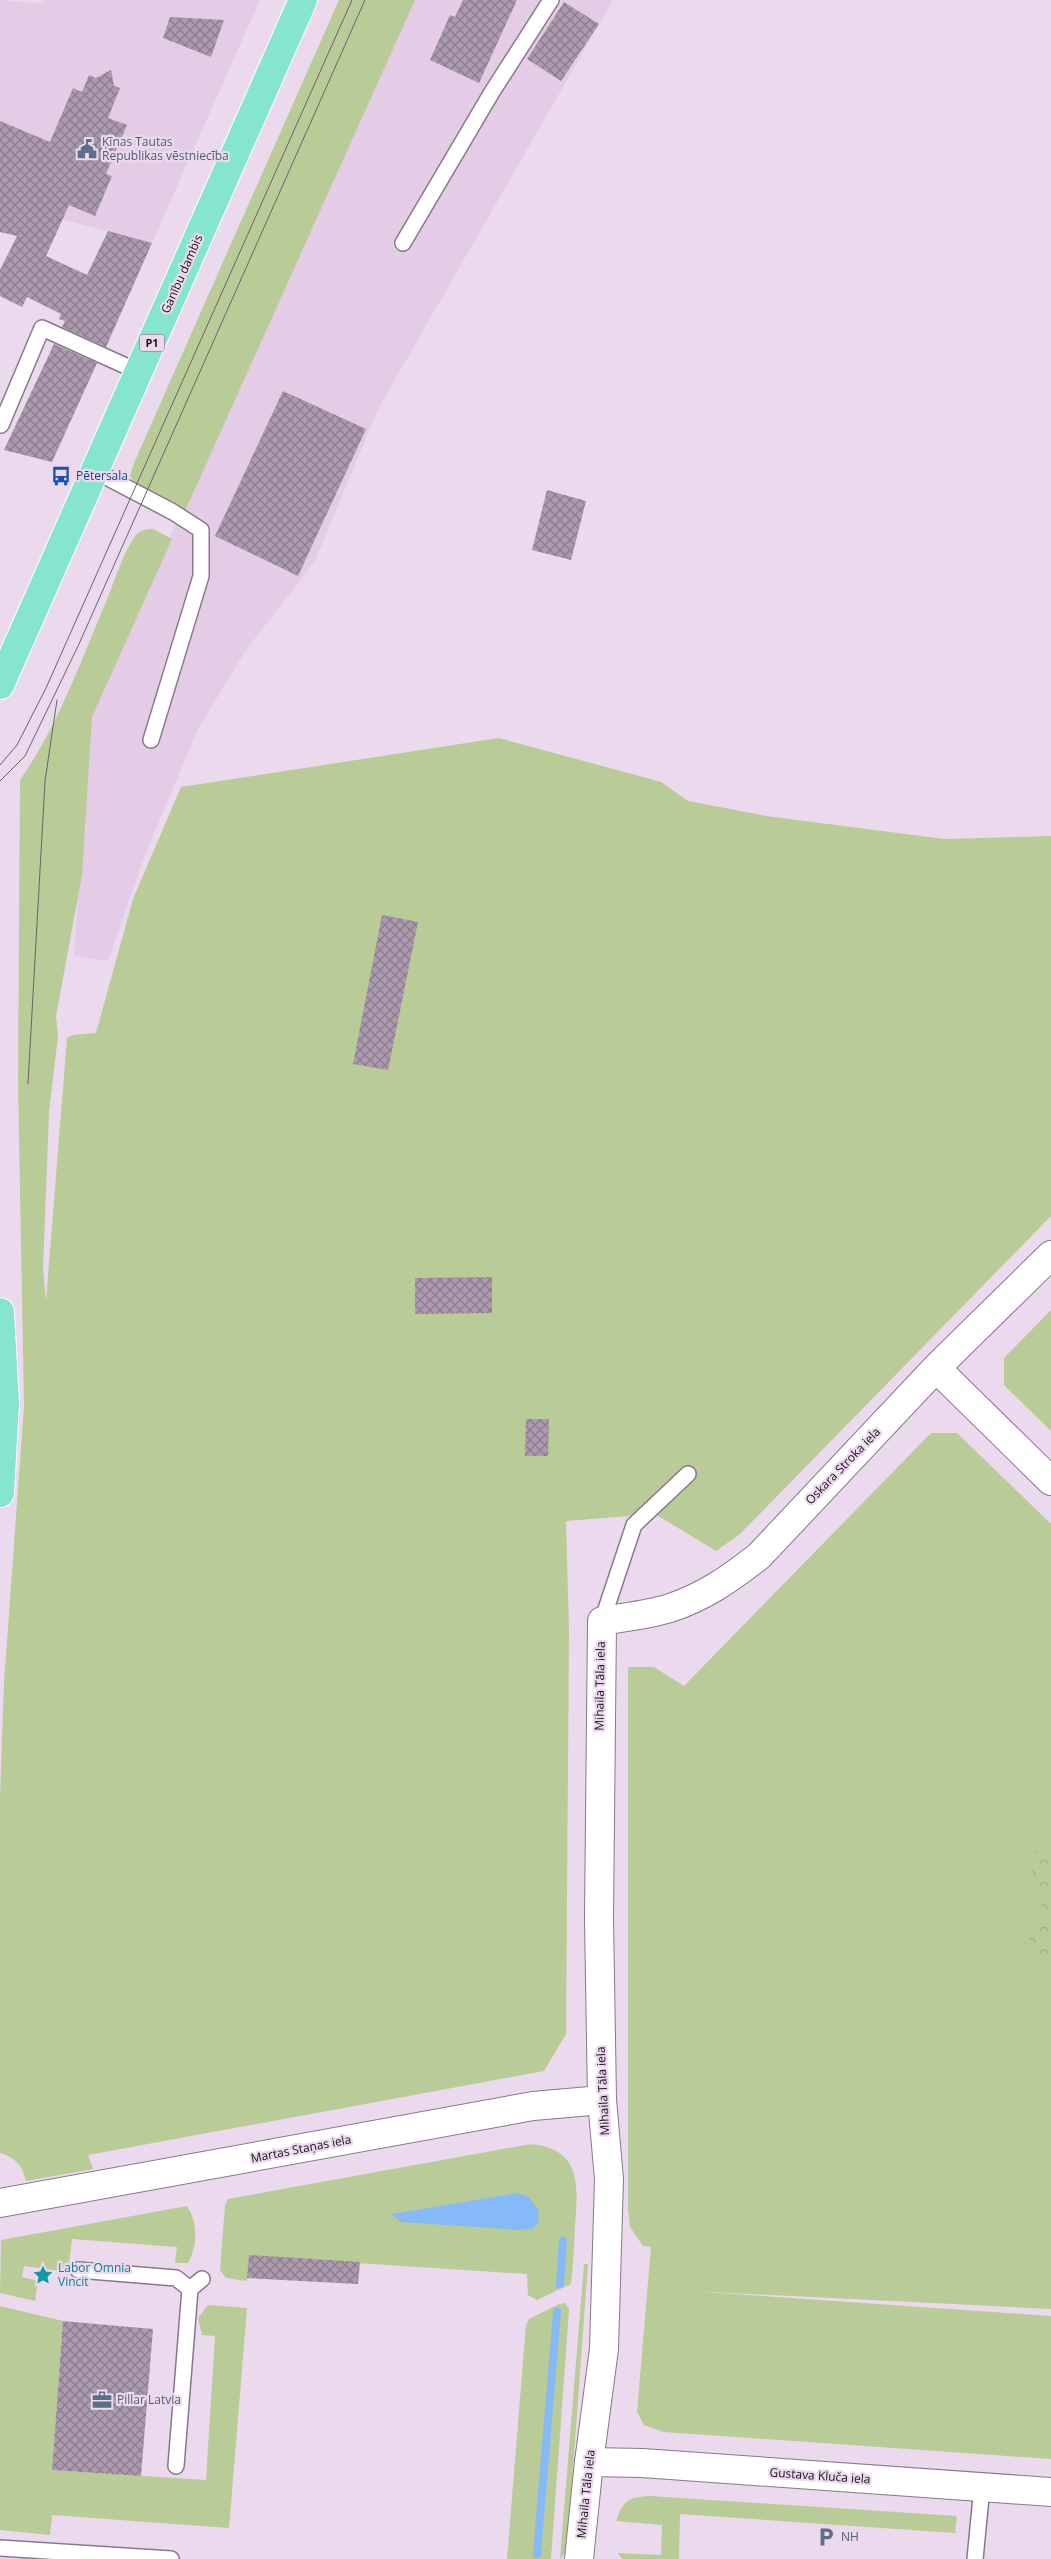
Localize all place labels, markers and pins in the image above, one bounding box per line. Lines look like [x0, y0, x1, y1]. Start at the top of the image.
place label: Ķīnas Tautas Republikas vēstniecība [102, 133, 229, 164]
public building icon: Ķīnas Tautas Republikas vēstniecība [76, 138, 98, 160]
bus stop icon: Pētersala [50, 465, 72, 487]
place label: Pētersala [76, 467, 128, 484]
place label: Labor Omnia Vincit [58, 2259, 131, 2290]
place icon: Labor Omnia Vincit [32, 2264, 54, 2286]
office icon: Pillar Latvia [91, 2389, 113, 2411]
place label: Pillar Latvia [117, 2391, 181, 2408]
parking icon: NH [815, 2526, 837, 2548]
place label: NH [841, 2528, 859, 2545]

